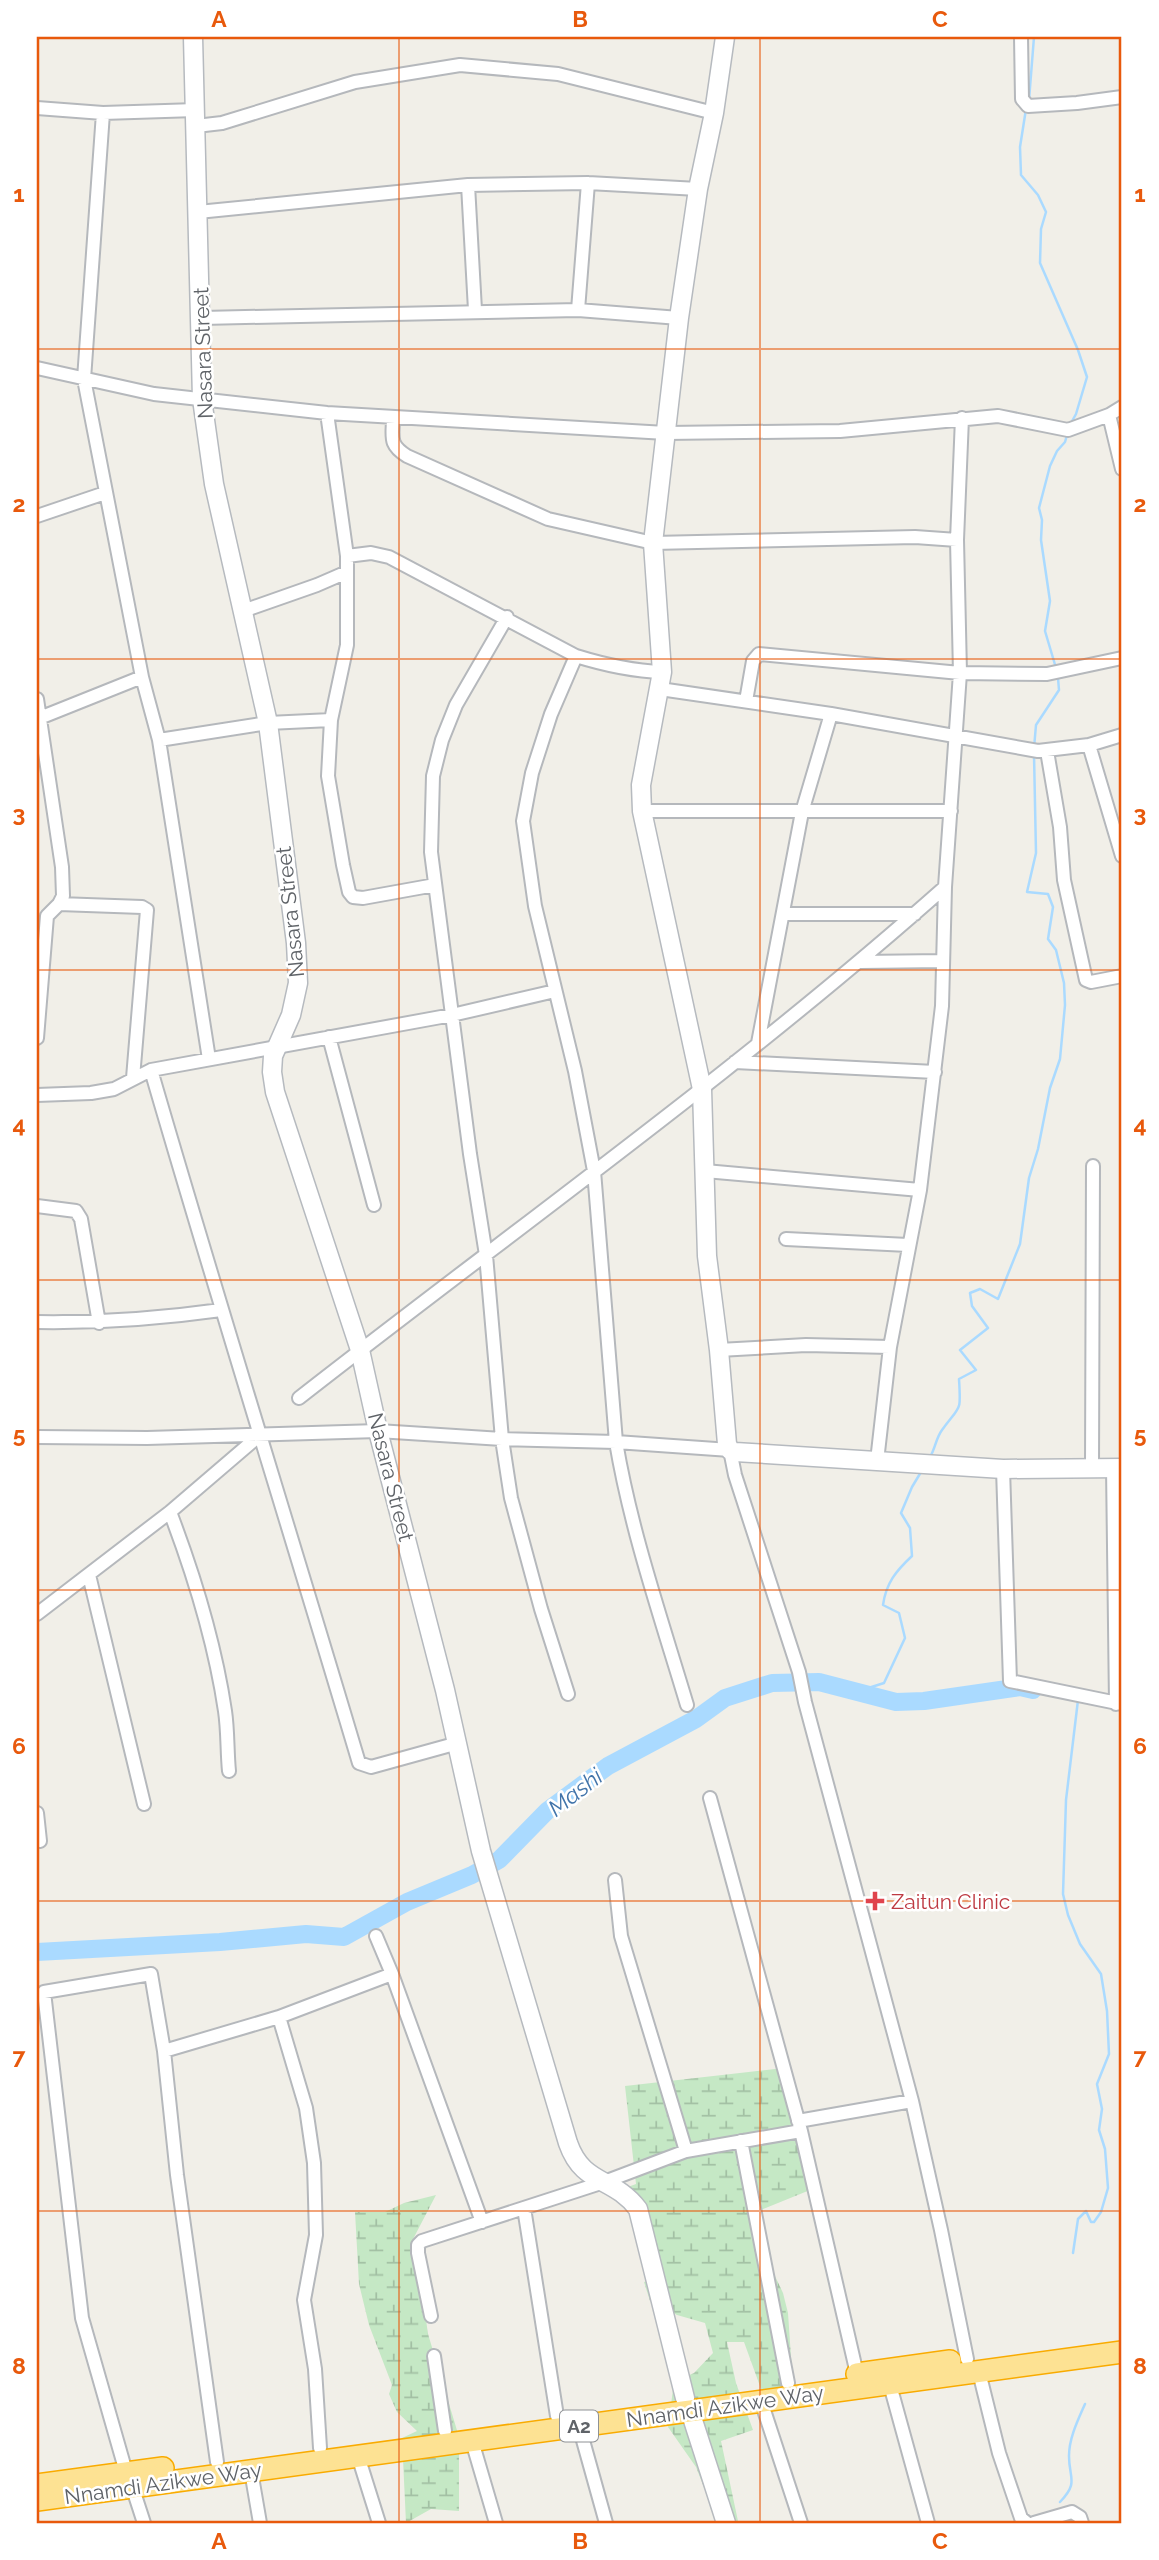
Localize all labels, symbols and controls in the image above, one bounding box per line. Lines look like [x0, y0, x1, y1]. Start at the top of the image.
text: A [211, 5, 227, 32]
text: B [572, 5, 588, 32]
text: C [932, 5, 948, 32]
text: 1 [13, 180, 25, 207]
text: 1 [1134, 180, 1146, 207]
street label: Nasara Street [188, 287, 218, 419]
text: 2 [13, 490, 25, 517]
text: 2 [1134, 490, 1146, 517]
text: 3 [13, 800, 25, 827]
text: 3 [1134, 800, 1146, 827]
street label: Nasara Street [271, 845, 309, 979]
text: 4 [12, 1111, 26, 1138]
text: 4 [1133, 1111, 1147, 1138]
street label: Nasara Street [363, 1410, 419, 1544]
text: 5 [13, 1421, 26, 1448]
text: 5 [1134, 1421, 1147, 1448]
text: 6 [12, 1732, 26, 1759]
text: 6 [1133, 1732, 1147, 1759]
water label: Mashi [542, 1762, 608, 1822]
place label: Zaitun Clinic [891, 1889, 1010, 1914]
marker: Zaitun Clinic [865, 1891, 885, 1911]
text: 7 [13, 2042, 26, 2069]
text: 7 [1134, 2042, 1147, 2069]
text: 8 [12, 2352, 26, 2379]
text: 8 [1133, 2352, 1147, 2379]
street label: Nnamdi Azikwe Way [625, 2380, 825, 2432]
road number: A2 [560, 2410, 598, 2442]
street label: Nnamdi Azikwe Way [63, 2457, 263, 2509]
text: A [211, 2527, 227, 2554]
text: B [572, 2527, 588, 2554]
text: C [932, 2527, 948, 2554]

